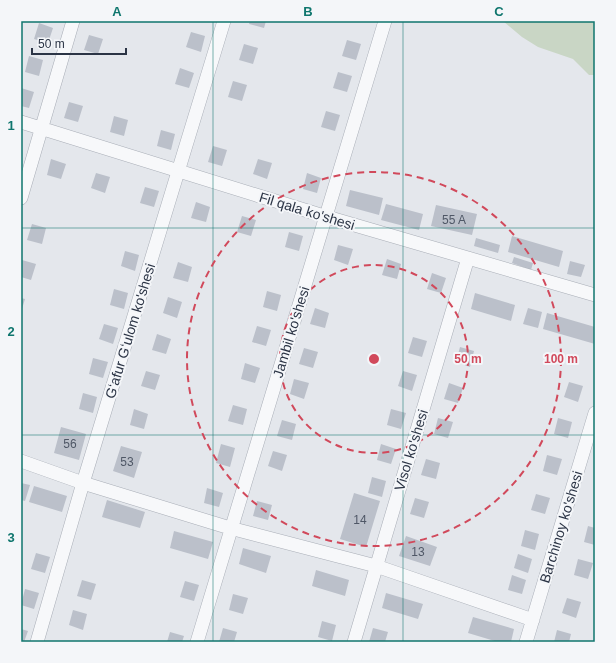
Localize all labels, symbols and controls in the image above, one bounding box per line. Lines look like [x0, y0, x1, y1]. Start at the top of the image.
text: A [112, 4, 122, 19]
text: B [303, 4, 313, 19]
text: C [494, 4, 504, 19]
scale bar [32, 30, 126, 56]
text: 50 m [38, 37, 65, 51]
text: 1 [7, 118, 15, 133]
street label: Fil qala ko'shesi [257, 189, 357, 233]
house number: 55 A [442, 213, 466, 227]
street label: Gʻafur Gʻulom ko'shesi [102, 262, 158, 400]
street label: Jambil ko'shesi [270, 284, 312, 380]
text: 2 [7, 324, 15, 339]
centre of rings [367, 352, 381, 366]
text: 50 m [454, 352, 482, 366]
text: 100 m [544, 352, 578, 366]
street label: Visol ko'shesi [391, 407, 431, 493]
house number: 56 [63, 437, 77, 451]
house number: 53 [120, 455, 134, 469]
street label: Barchinoy ko'shesi [536, 469, 586, 585]
house number: 14 [353, 513, 367, 527]
text: 3 [7, 530, 15, 545]
house number: 13 [411, 545, 425, 559]

